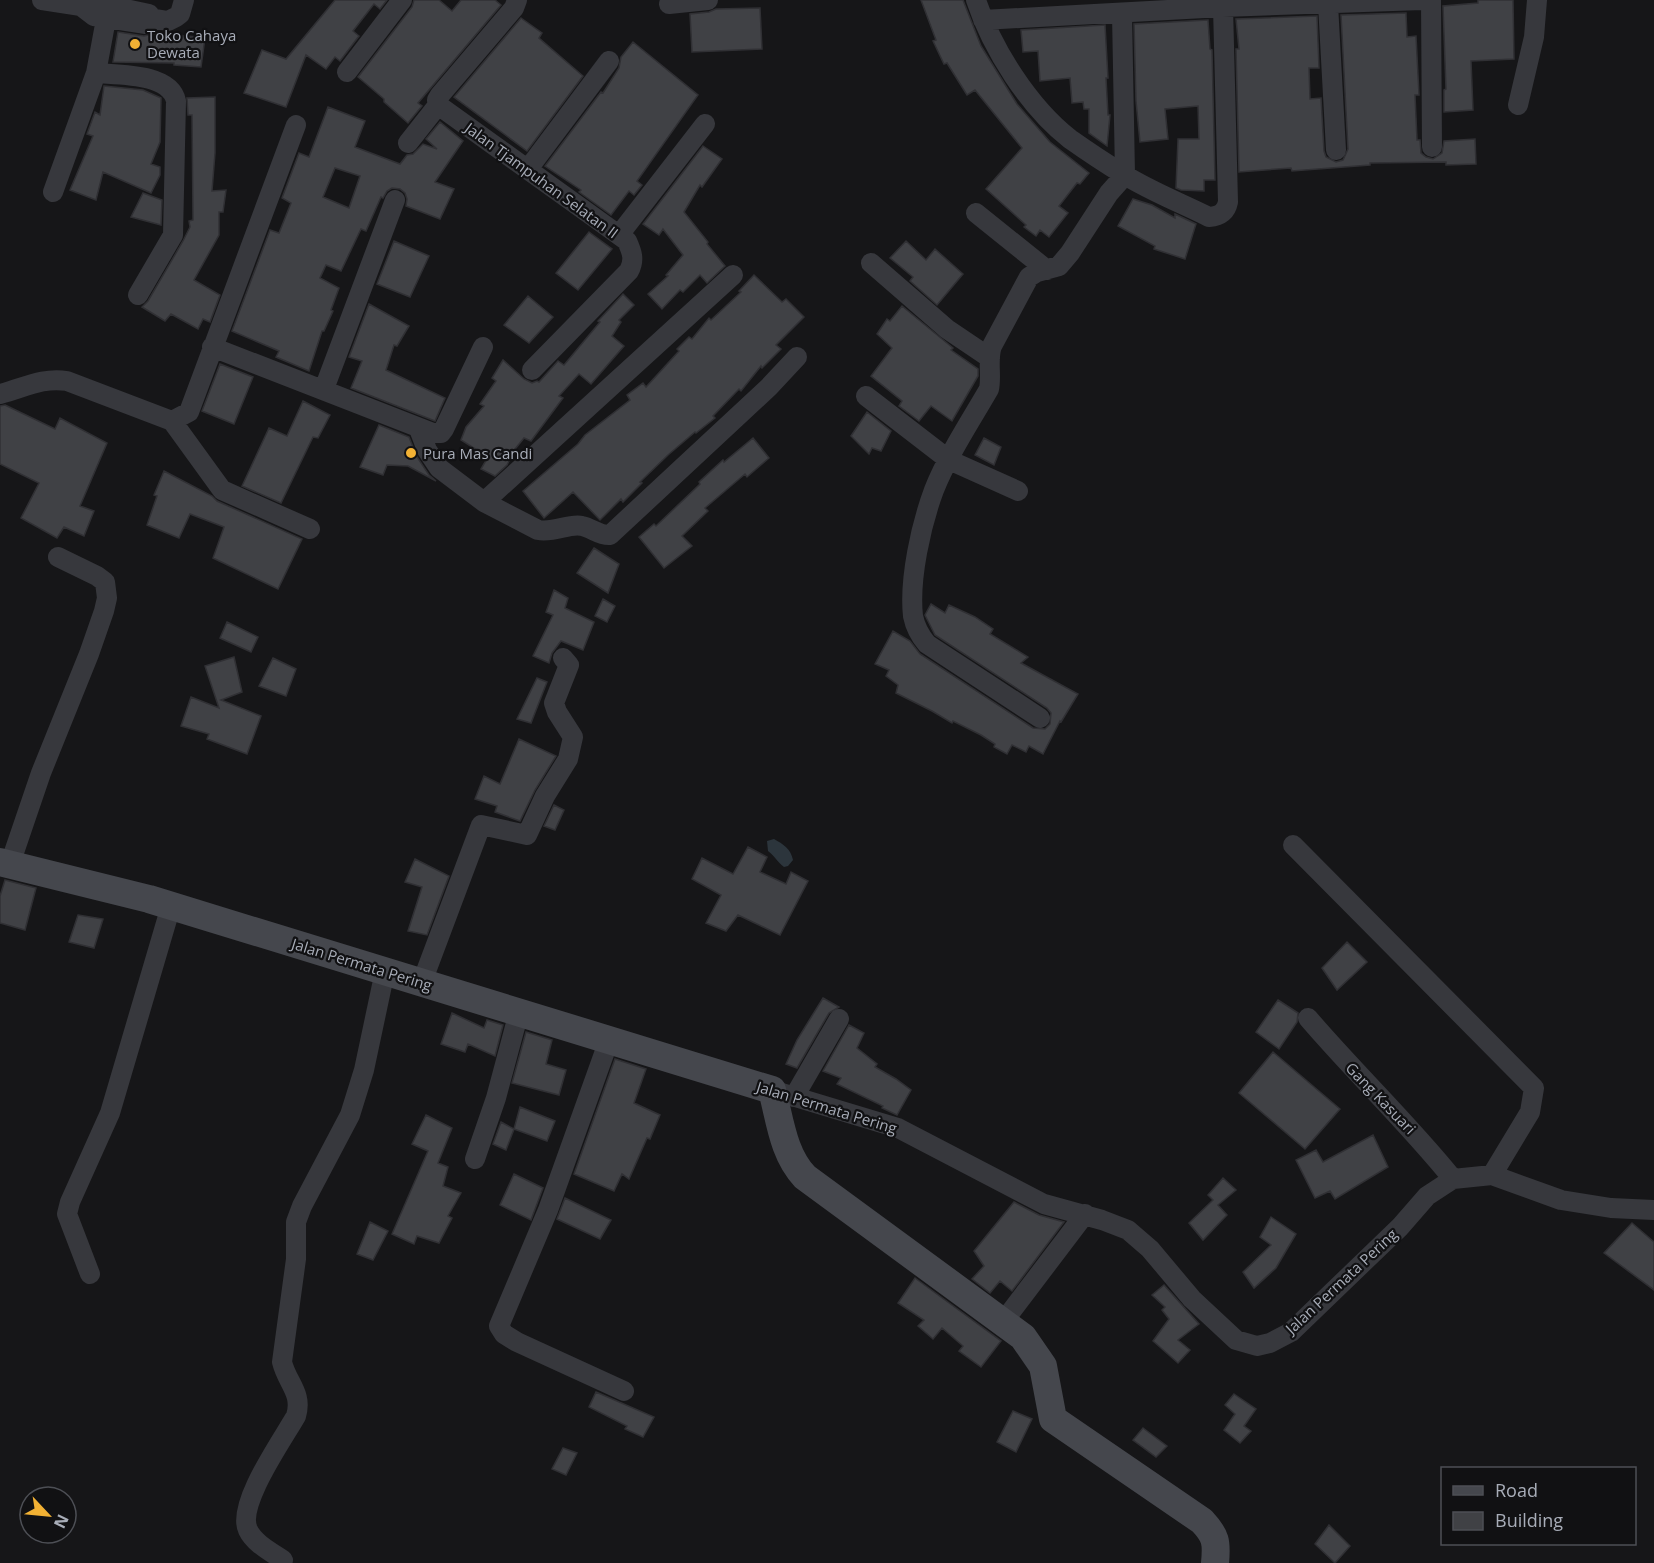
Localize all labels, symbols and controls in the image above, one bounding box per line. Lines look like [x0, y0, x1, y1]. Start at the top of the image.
place label: Toko Cahaya Dewata [147, 25, 236, 62]
marker: Toko Cahaya Dewata [128, 37, 142, 51]
street label: Jalan Tjampuhan Selatan II [460, 116, 623, 242]
place label: Pura Mas Candi [423, 443, 532, 463]
marker: Pura Mas Candi [404, 446, 418, 460]
street label: Jalan Permata Pering [288, 933, 435, 995]
street label: Gang Kasuari [1342, 1058, 1420, 1138]
street label: Jalan Permata Pering [753, 1076, 900, 1138]
street label: Jalan Permata Pering [1279, 1224, 1401, 1339]
legend [1441, 1467, 1636, 1545]
text: Road [1495, 1478, 1538, 1502]
north arrow [18, 1485, 78, 1545]
text: Building [1495, 1508, 1563, 1532]
text: N [49, 1511, 74, 1532]

